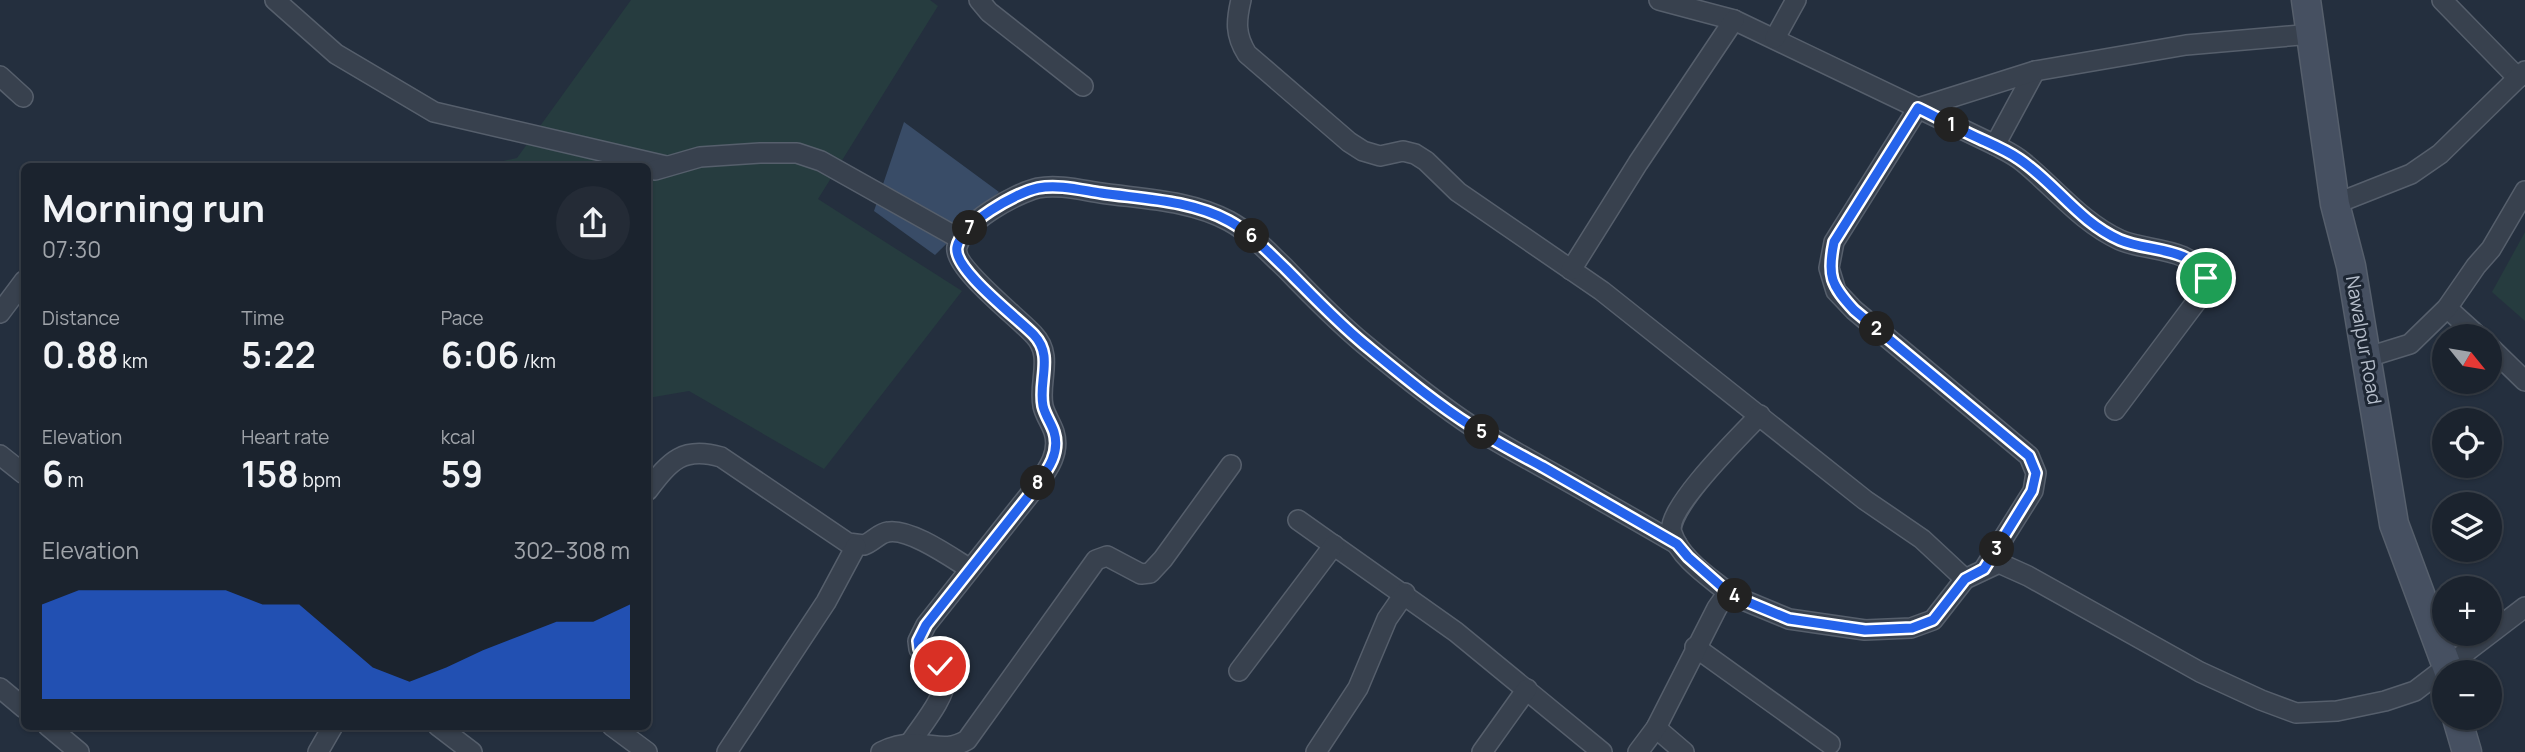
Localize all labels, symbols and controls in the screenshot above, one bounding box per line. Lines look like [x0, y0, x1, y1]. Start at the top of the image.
pin: 1 [1934, 108, 1969, 142]
text: 1 [1947, 111, 1956, 137]
text: Morning run [42, 181, 265, 233]
button: share [556, 186, 630, 260]
pin: 7 [953, 210, 988, 246]
text: 7 [964, 214, 975, 240]
pin: 6 [1234, 218, 1270, 254]
text: 6 [1246, 222, 1257, 248]
text: 07:30 [42, 233, 101, 265]
pin [2176, 248, 2236, 308]
icon: arrive [2187, 259, 2225, 297]
street label: Nawalpur Road [2340, 274, 2388, 406]
text: Distance [42, 305, 120, 331]
text: Time [241, 305, 284, 331]
text: Pace [441, 305, 484, 331]
pin: 2 [1860, 312, 1895, 346]
text: 2 [1871, 315, 1882, 341]
north arrow [2432, 324, 2502, 394]
map controls [2432, 324, 2502, 730]
text: 0.88 [42, 331, 119, 379]
text: 5:22 [241, 331, 316, 379]
text: 6:06 [441, 331, 519, 379]
text: km [119, 348, 148, 374]
text: /km [519, 348, 556, 374]
button: locate [2432, 408, 2502, 478]
pin: 5 [1464, 414, 1500, 450]
text: 5 [1476, 418, 1487, 444]
text: Elevation [42, 424, 122, 450]
text: Heart rate [241, 424, 329, 450]
text: kcal [441, 424, 475, 450]
text: 6 [42, 450, 64, 498]
text: 158 [241, 450, 299, 498]
text: 59 [441, 450, 483, 498]
pin: 8 [1020, 466, 1056, 500]
text: m [64, 467, 84, 493]
text: bpm [299, 467, 341, 493]
text: 8 [1032, 469, 1043, 495]
button: layers [2432, 492, 2502, 562]
pin: 3 [1980, 532, 2014, 566]
text: Elevation [42, 534, 139, 566]
text: 302–308 m [514, 534, 630, 566]
text: 3 [1991, 535, 2002, 561]
button: + [2432, 576, 2502, 646]
pin: 4 [1718, 578, 1752, 614]
text: 4 [1729, 582, 1740, 608]
pin [910, 636, 970, 696]
icon: check [921, 647, 959, 685]
button: − [2432, 660, 2502, 730]

